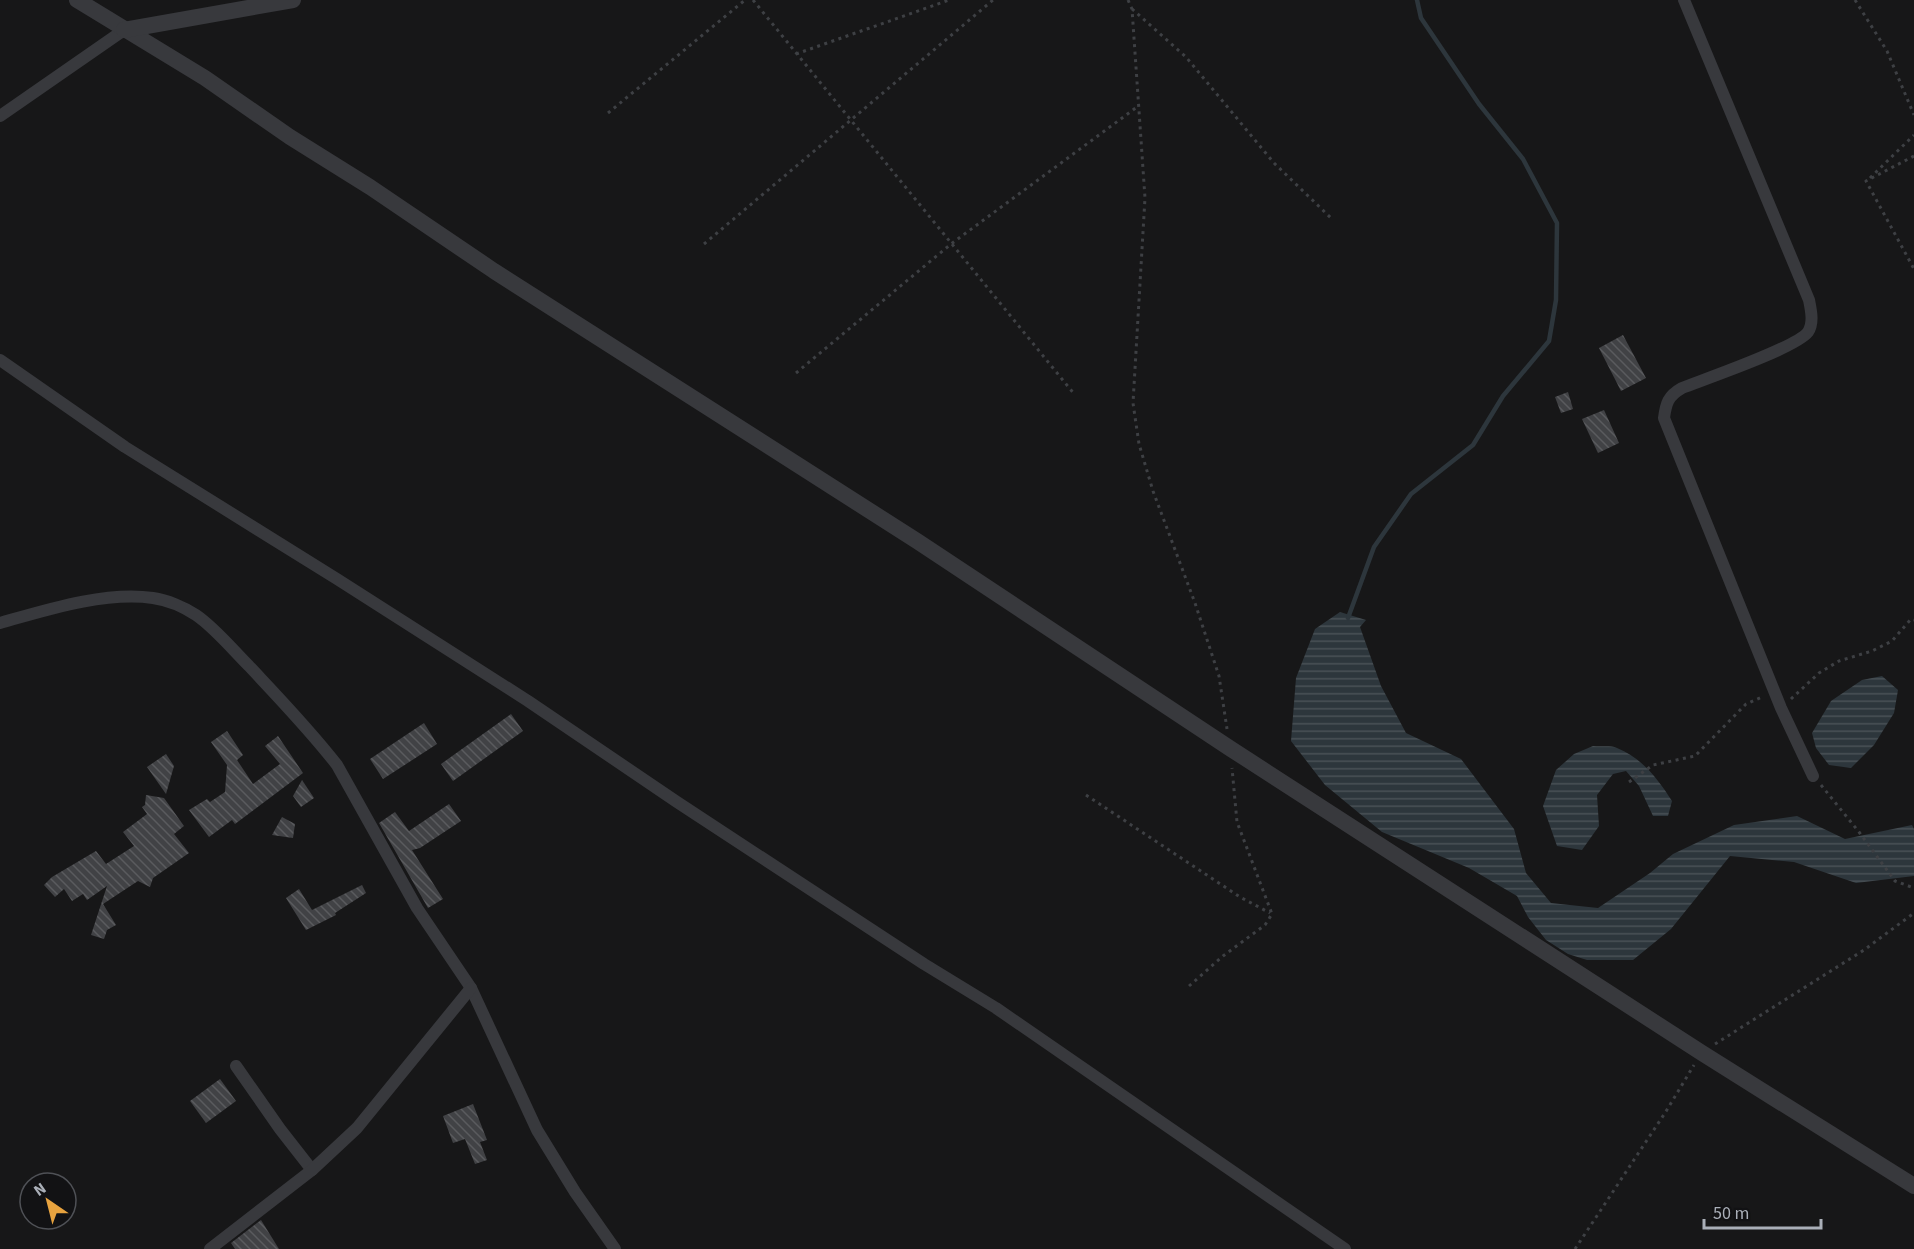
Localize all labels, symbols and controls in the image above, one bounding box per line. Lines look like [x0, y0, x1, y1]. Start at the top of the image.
north arrow [18, 1171, 78, 1231]
text: N [29, 1177, 51, 1202]
scale bar [1704, 1192, 1821, 1230]
text: 50 m [1713, 1201, 1749, 1226]

